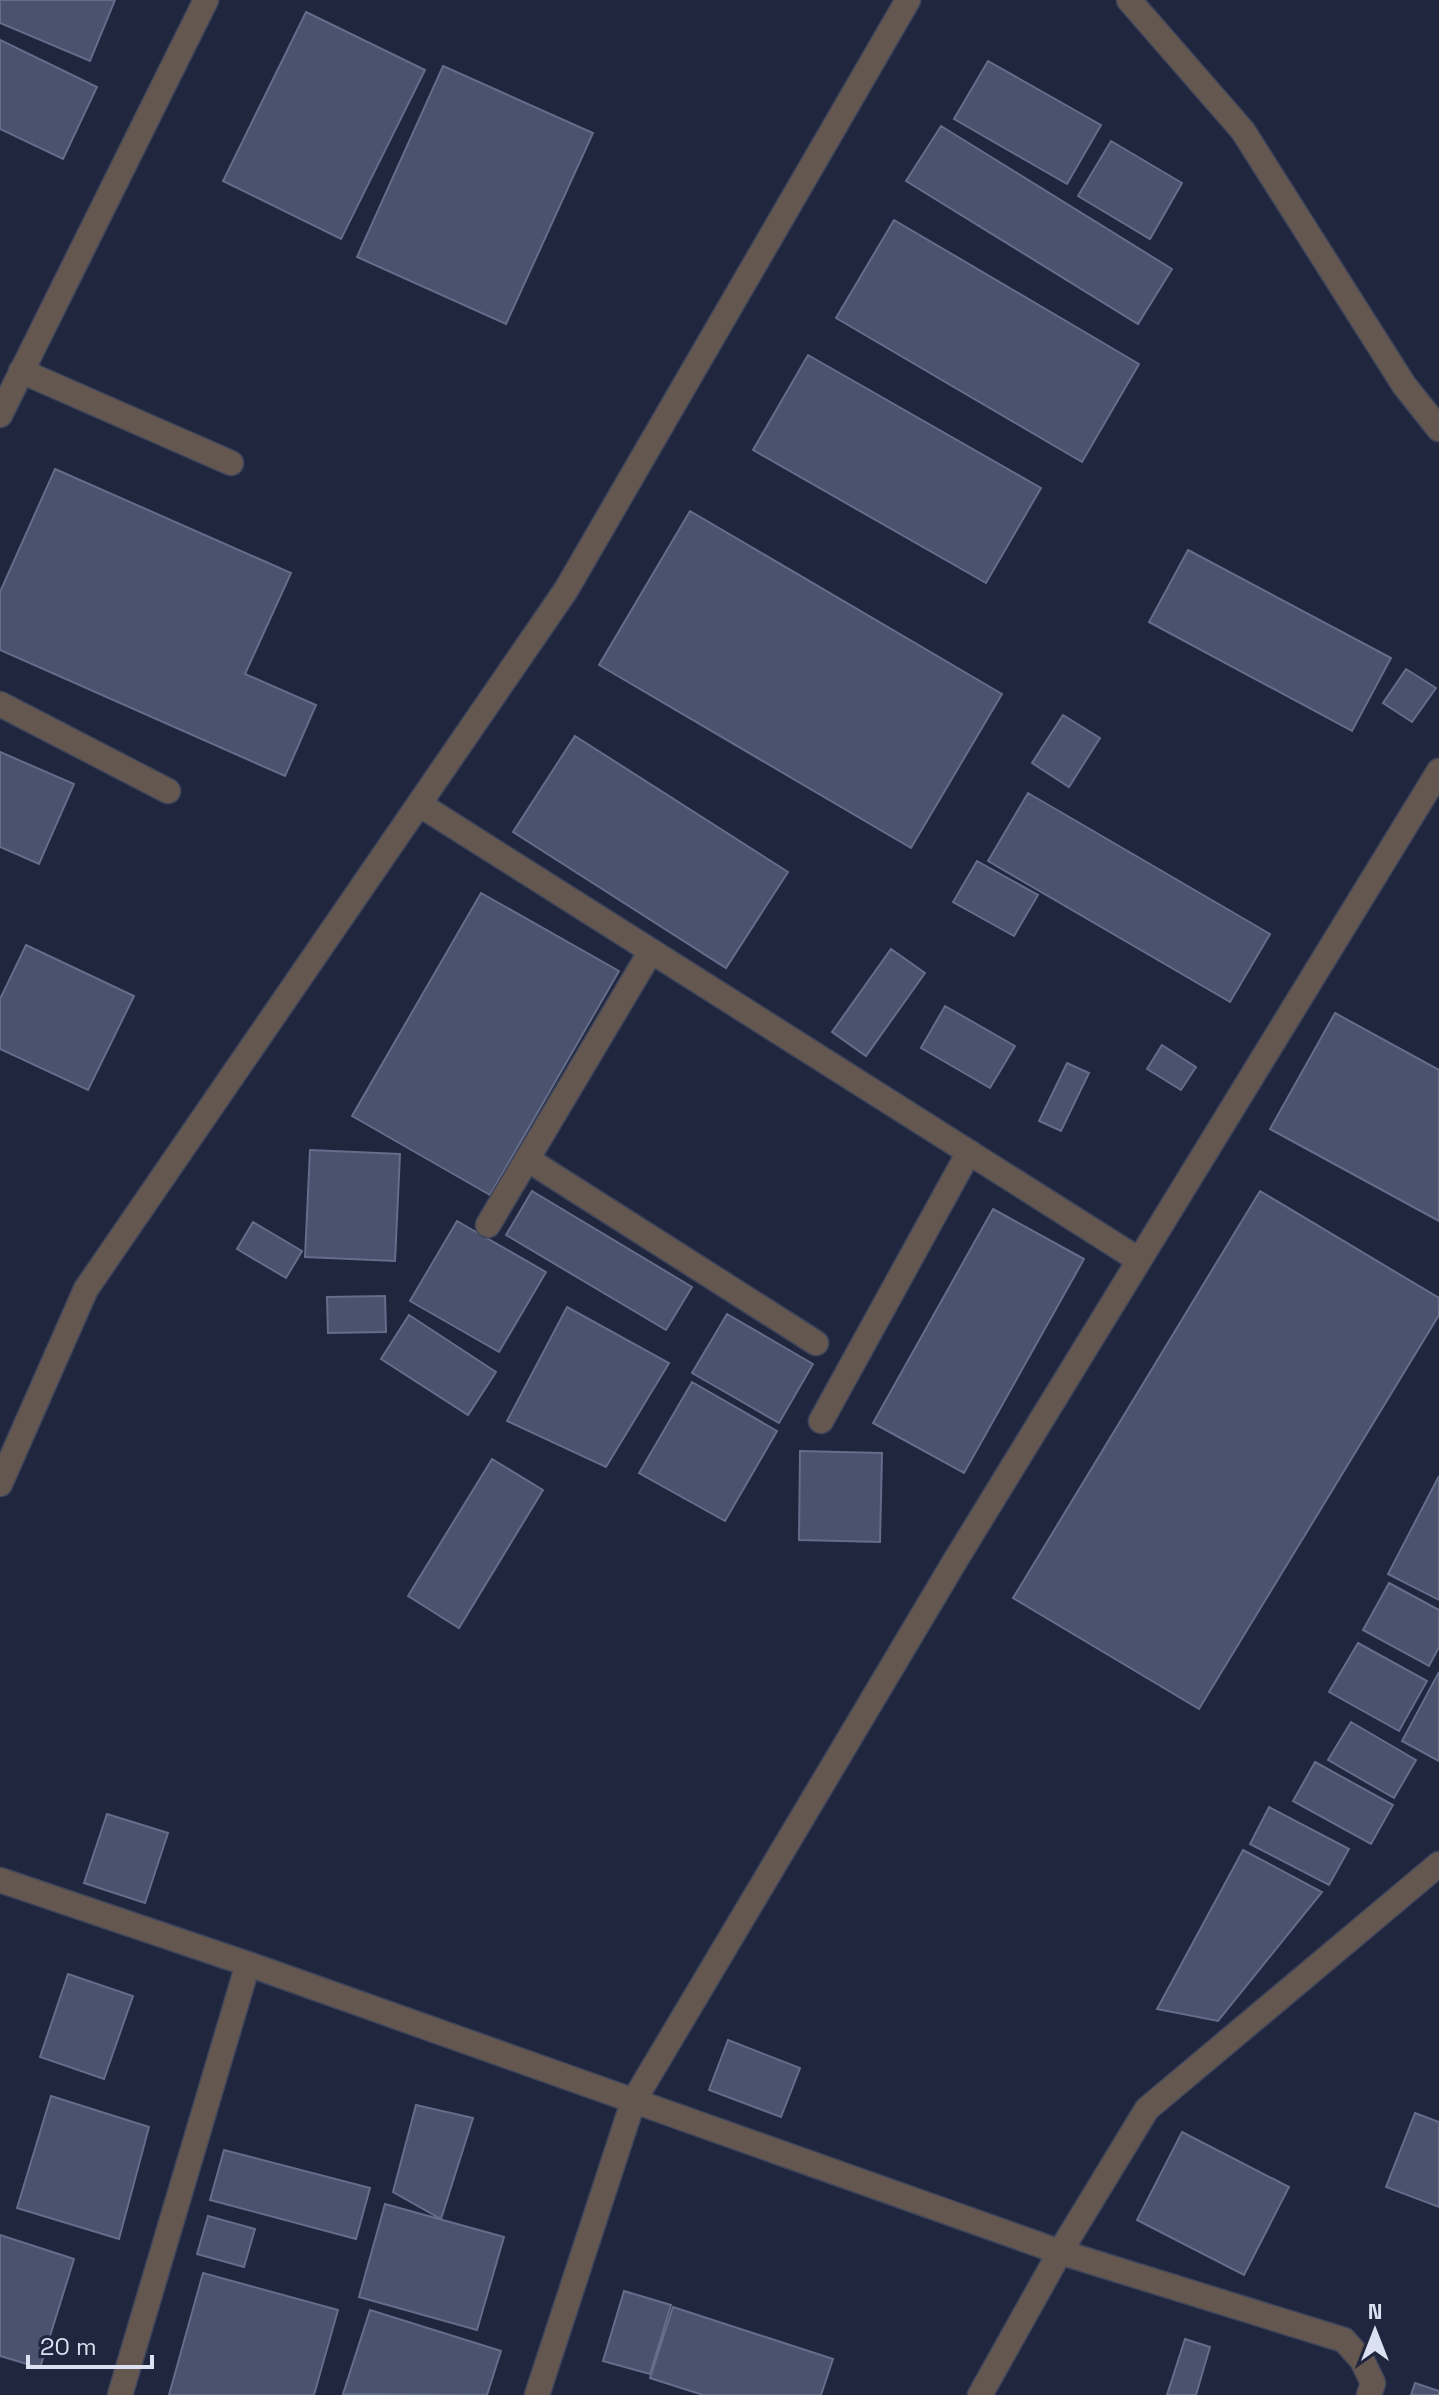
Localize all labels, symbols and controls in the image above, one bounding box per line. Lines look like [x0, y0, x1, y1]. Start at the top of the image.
north arrow [1335, 2291, 1415, 2371]
text: N [1368, 2297, 1382, 2325]
scale bar [28, 2319, 152, 2369]
text: 20 m [40, 2331, 97, 2362]

